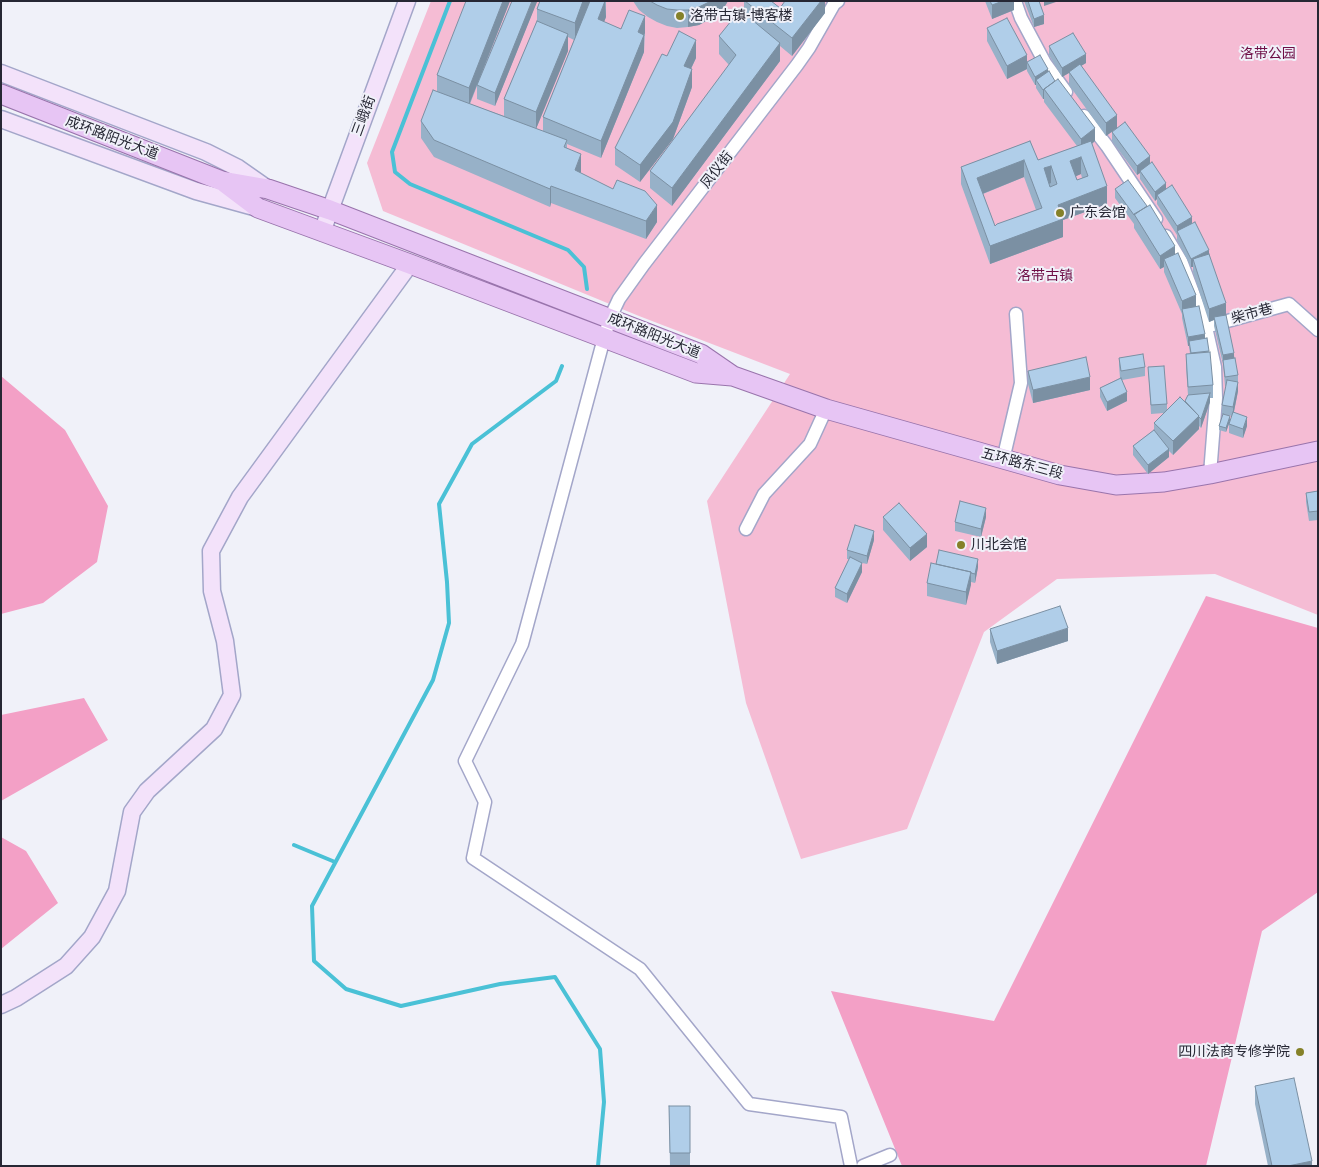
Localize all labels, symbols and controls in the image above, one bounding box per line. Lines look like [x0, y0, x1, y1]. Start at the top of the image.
place label: 洛带古镇-博客楼 [690, 8, 793, 24]
marker: 洛带古镇-博客楼 [674, 10, 686, 22]
park label: 洛带公园 [1240, 46, 1296, 62]
street label: 三峨街 [349, 93, 379, 139]
street label: 成环路阳光大道 [63, 113, 161, 163]
street label: 凤仪街 [697, 148, 737, 192]
place label: 广东会馆 [1070, 205, 1126, 221]
marker: 广东会馆 [1054, 207, 1066, 219]
park label: 洛带古镇 [1017, 268, 1073, 284]
street label: 柴市巷 [1230, 300, 1274, 328]
street label: 成环路阳光大道 [605, 310, 703, 362]
street label: 五环路东三段 [979, 445, 1065, 483]
place label: 川北会馆 [971, 537, 1027, 553]
marker: 川北会馆 [955, 539, 967, 551]
place label: 四川法商专修学院 [1178, 1044, 1290, 1060]
marker: 四川法商专修学院 [1294, 1046, 1306, 1058]

